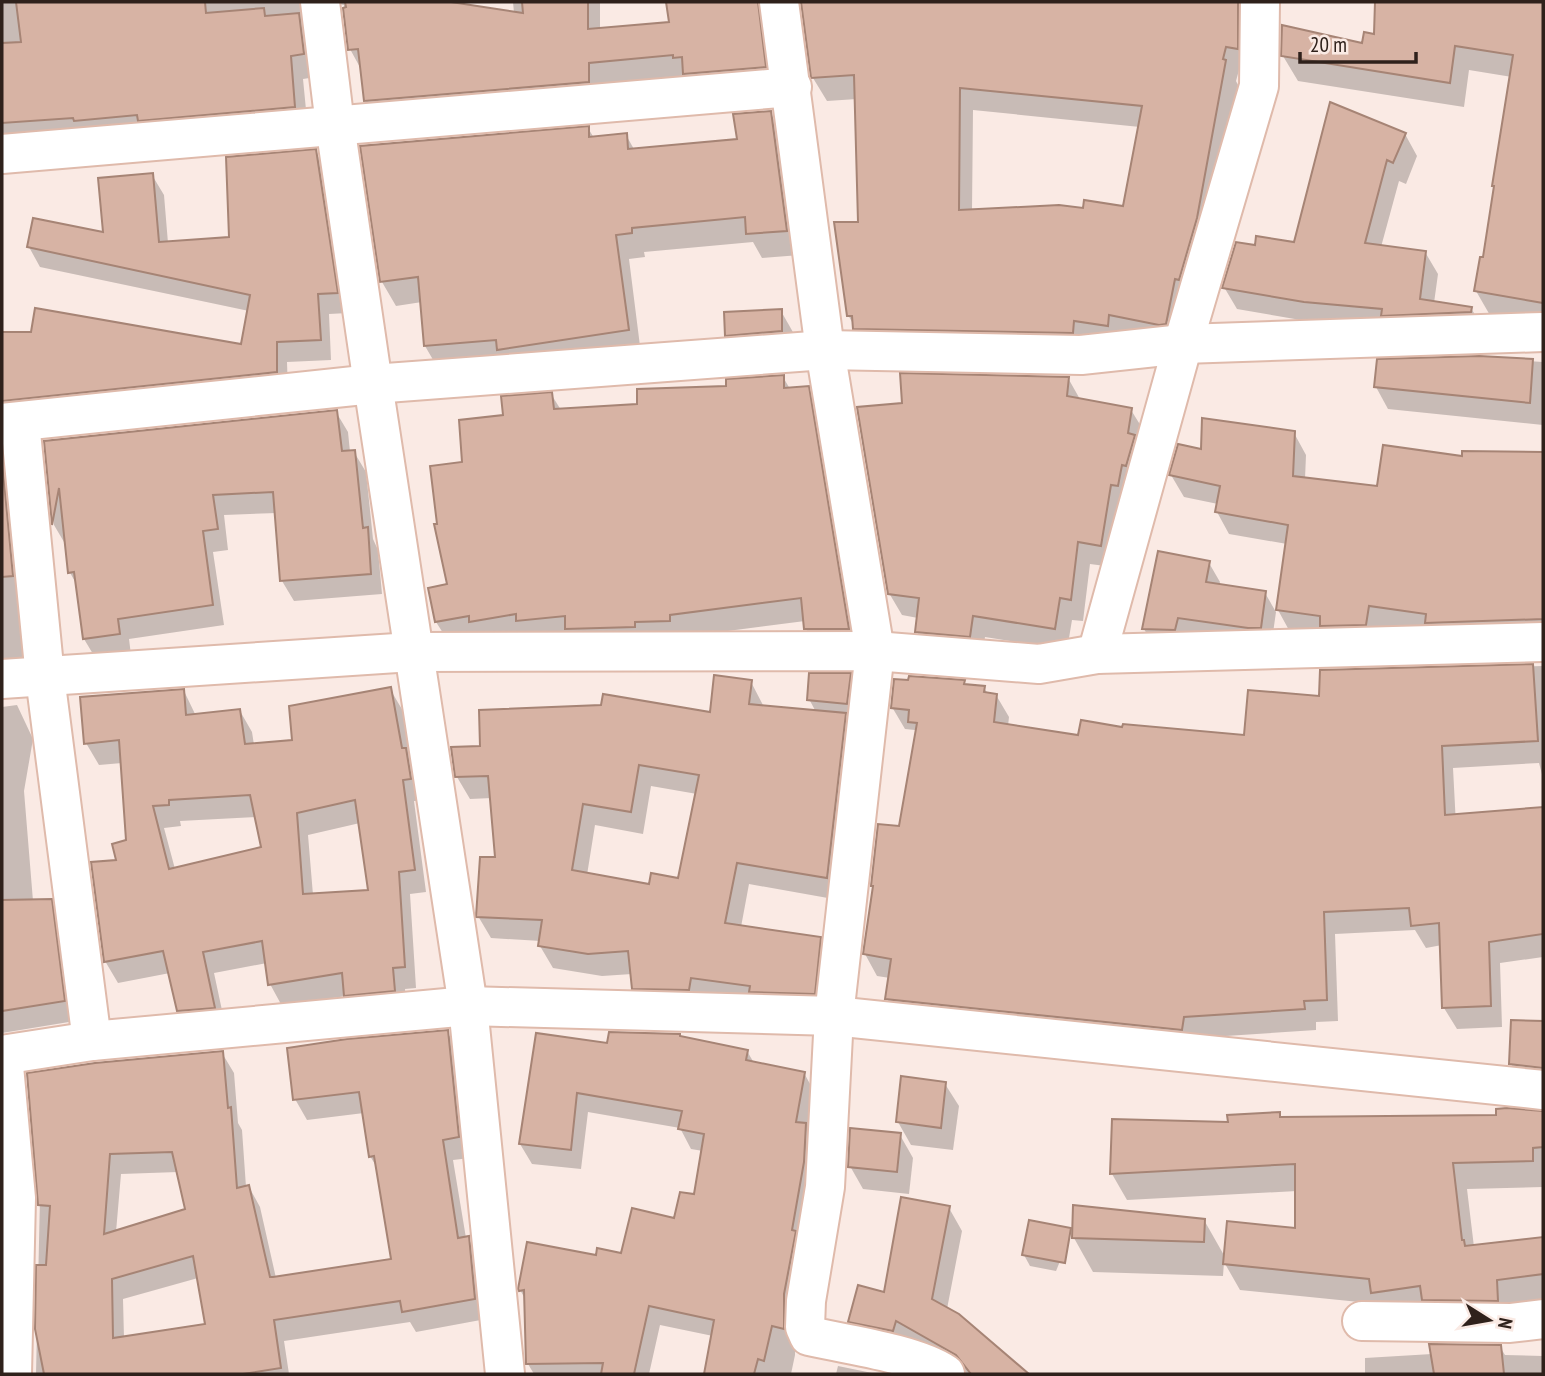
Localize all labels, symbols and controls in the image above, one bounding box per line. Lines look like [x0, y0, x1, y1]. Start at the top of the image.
scale bar [1300, 21, 1416, 65]
text: 20 m [1310, 31, 1347, 58]
north arrow [1454, 1285, 1524, 1355]
text: N [1493, 1316, 1518, 1331]

